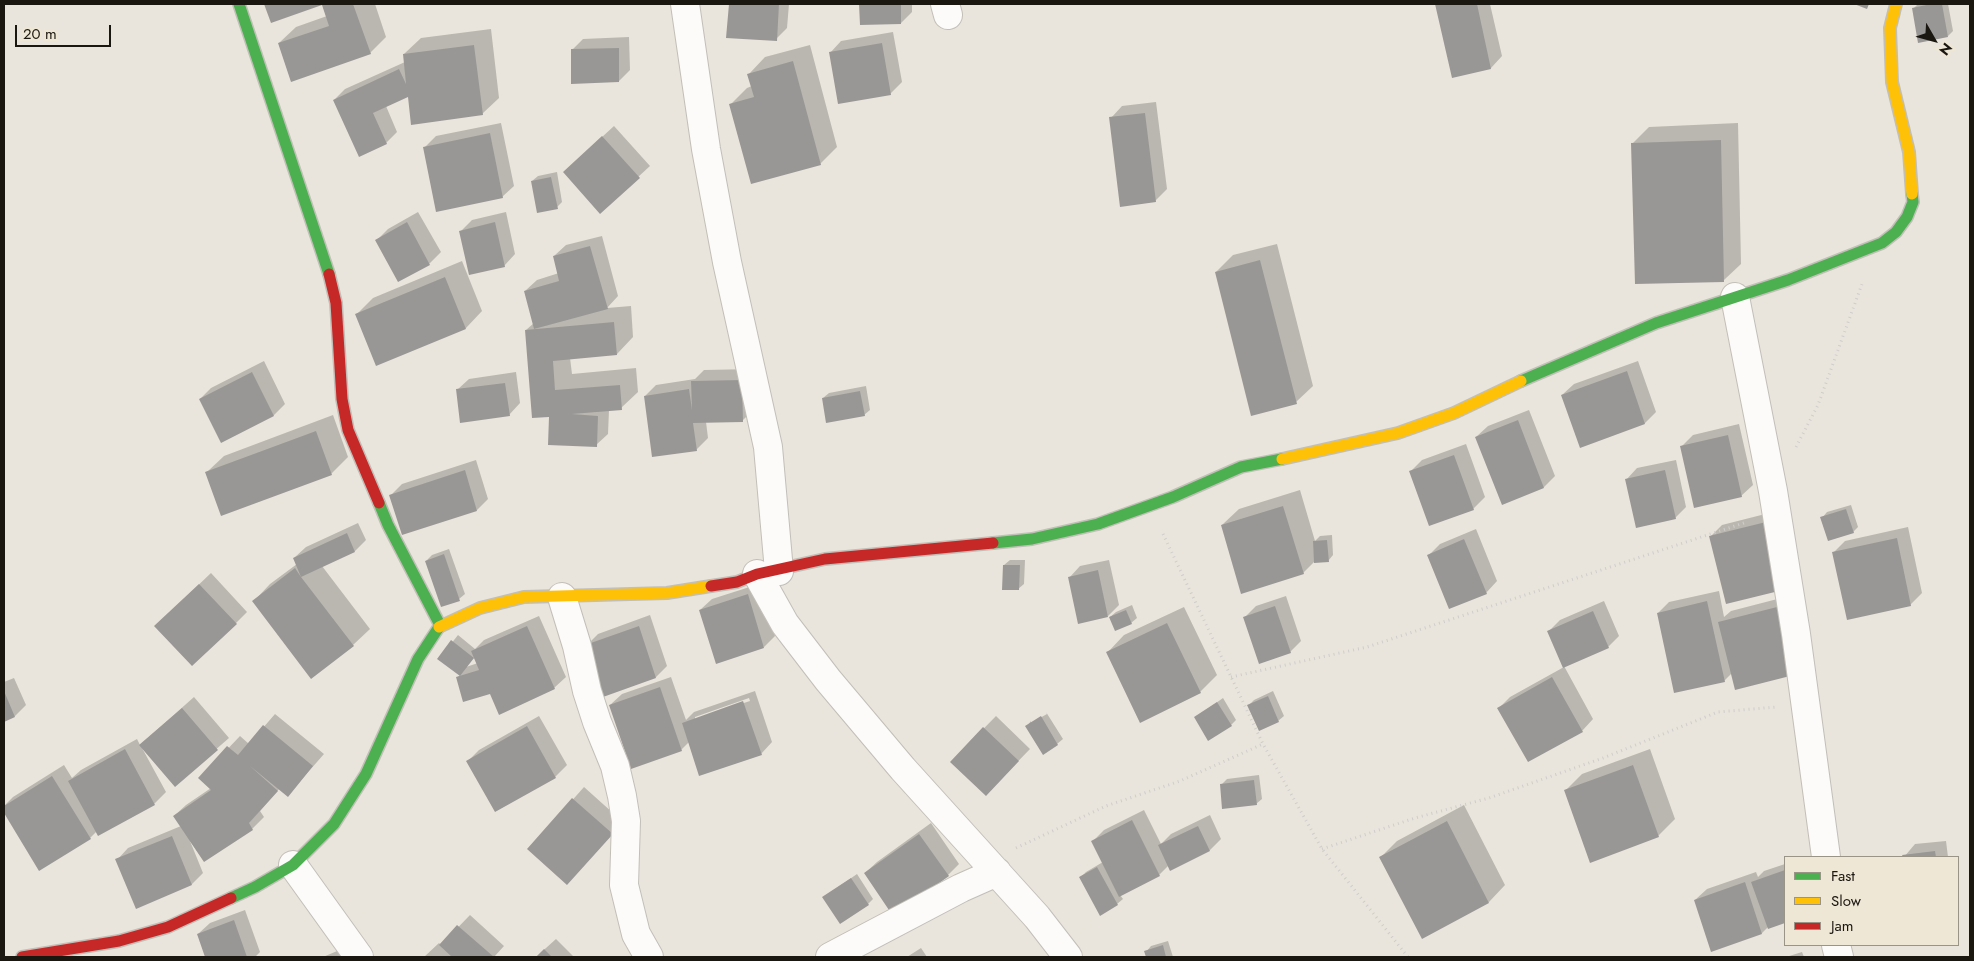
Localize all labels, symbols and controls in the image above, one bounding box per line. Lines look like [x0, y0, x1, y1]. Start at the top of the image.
scale bar [18, 15, 114, 47]
north arrow [1909, 15, 1959, 65]
text: 20 m [23, 23, 57, 45]
text: N [1935, 39, 1957, 60]
legend [1784, 856, 1959, 946]
text: Fast [1831, 865, 1855, 887]
text: Slow [1831, 890, 1861, 912]
text: Jam [1831, 915, 1854, 937]

